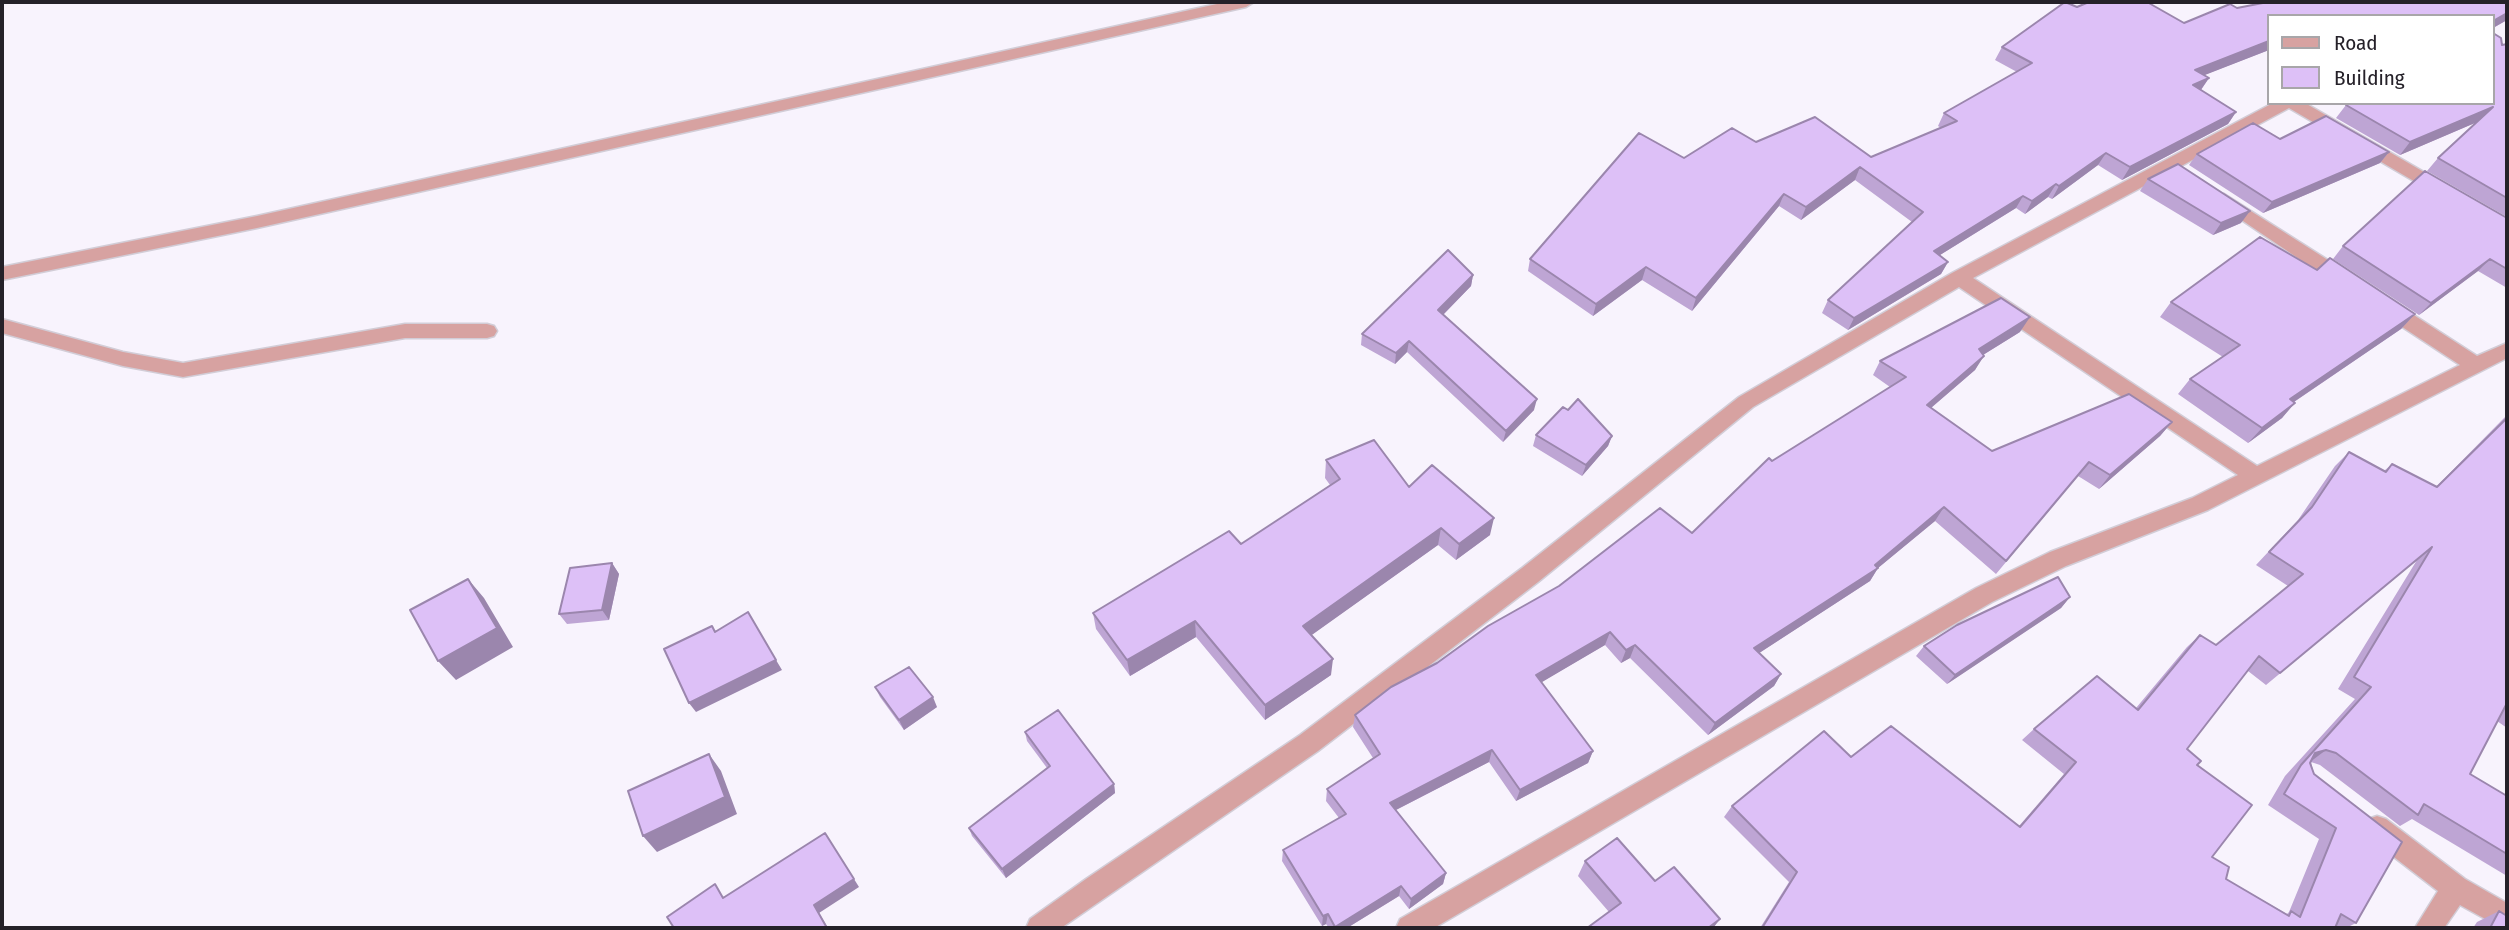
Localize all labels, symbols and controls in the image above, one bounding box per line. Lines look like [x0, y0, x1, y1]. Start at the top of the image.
legend [2268, 14, 2495, 105]
text: Road [2334, 30, 2378, 56]
text: Building [2334, 65, 2405, 91]

